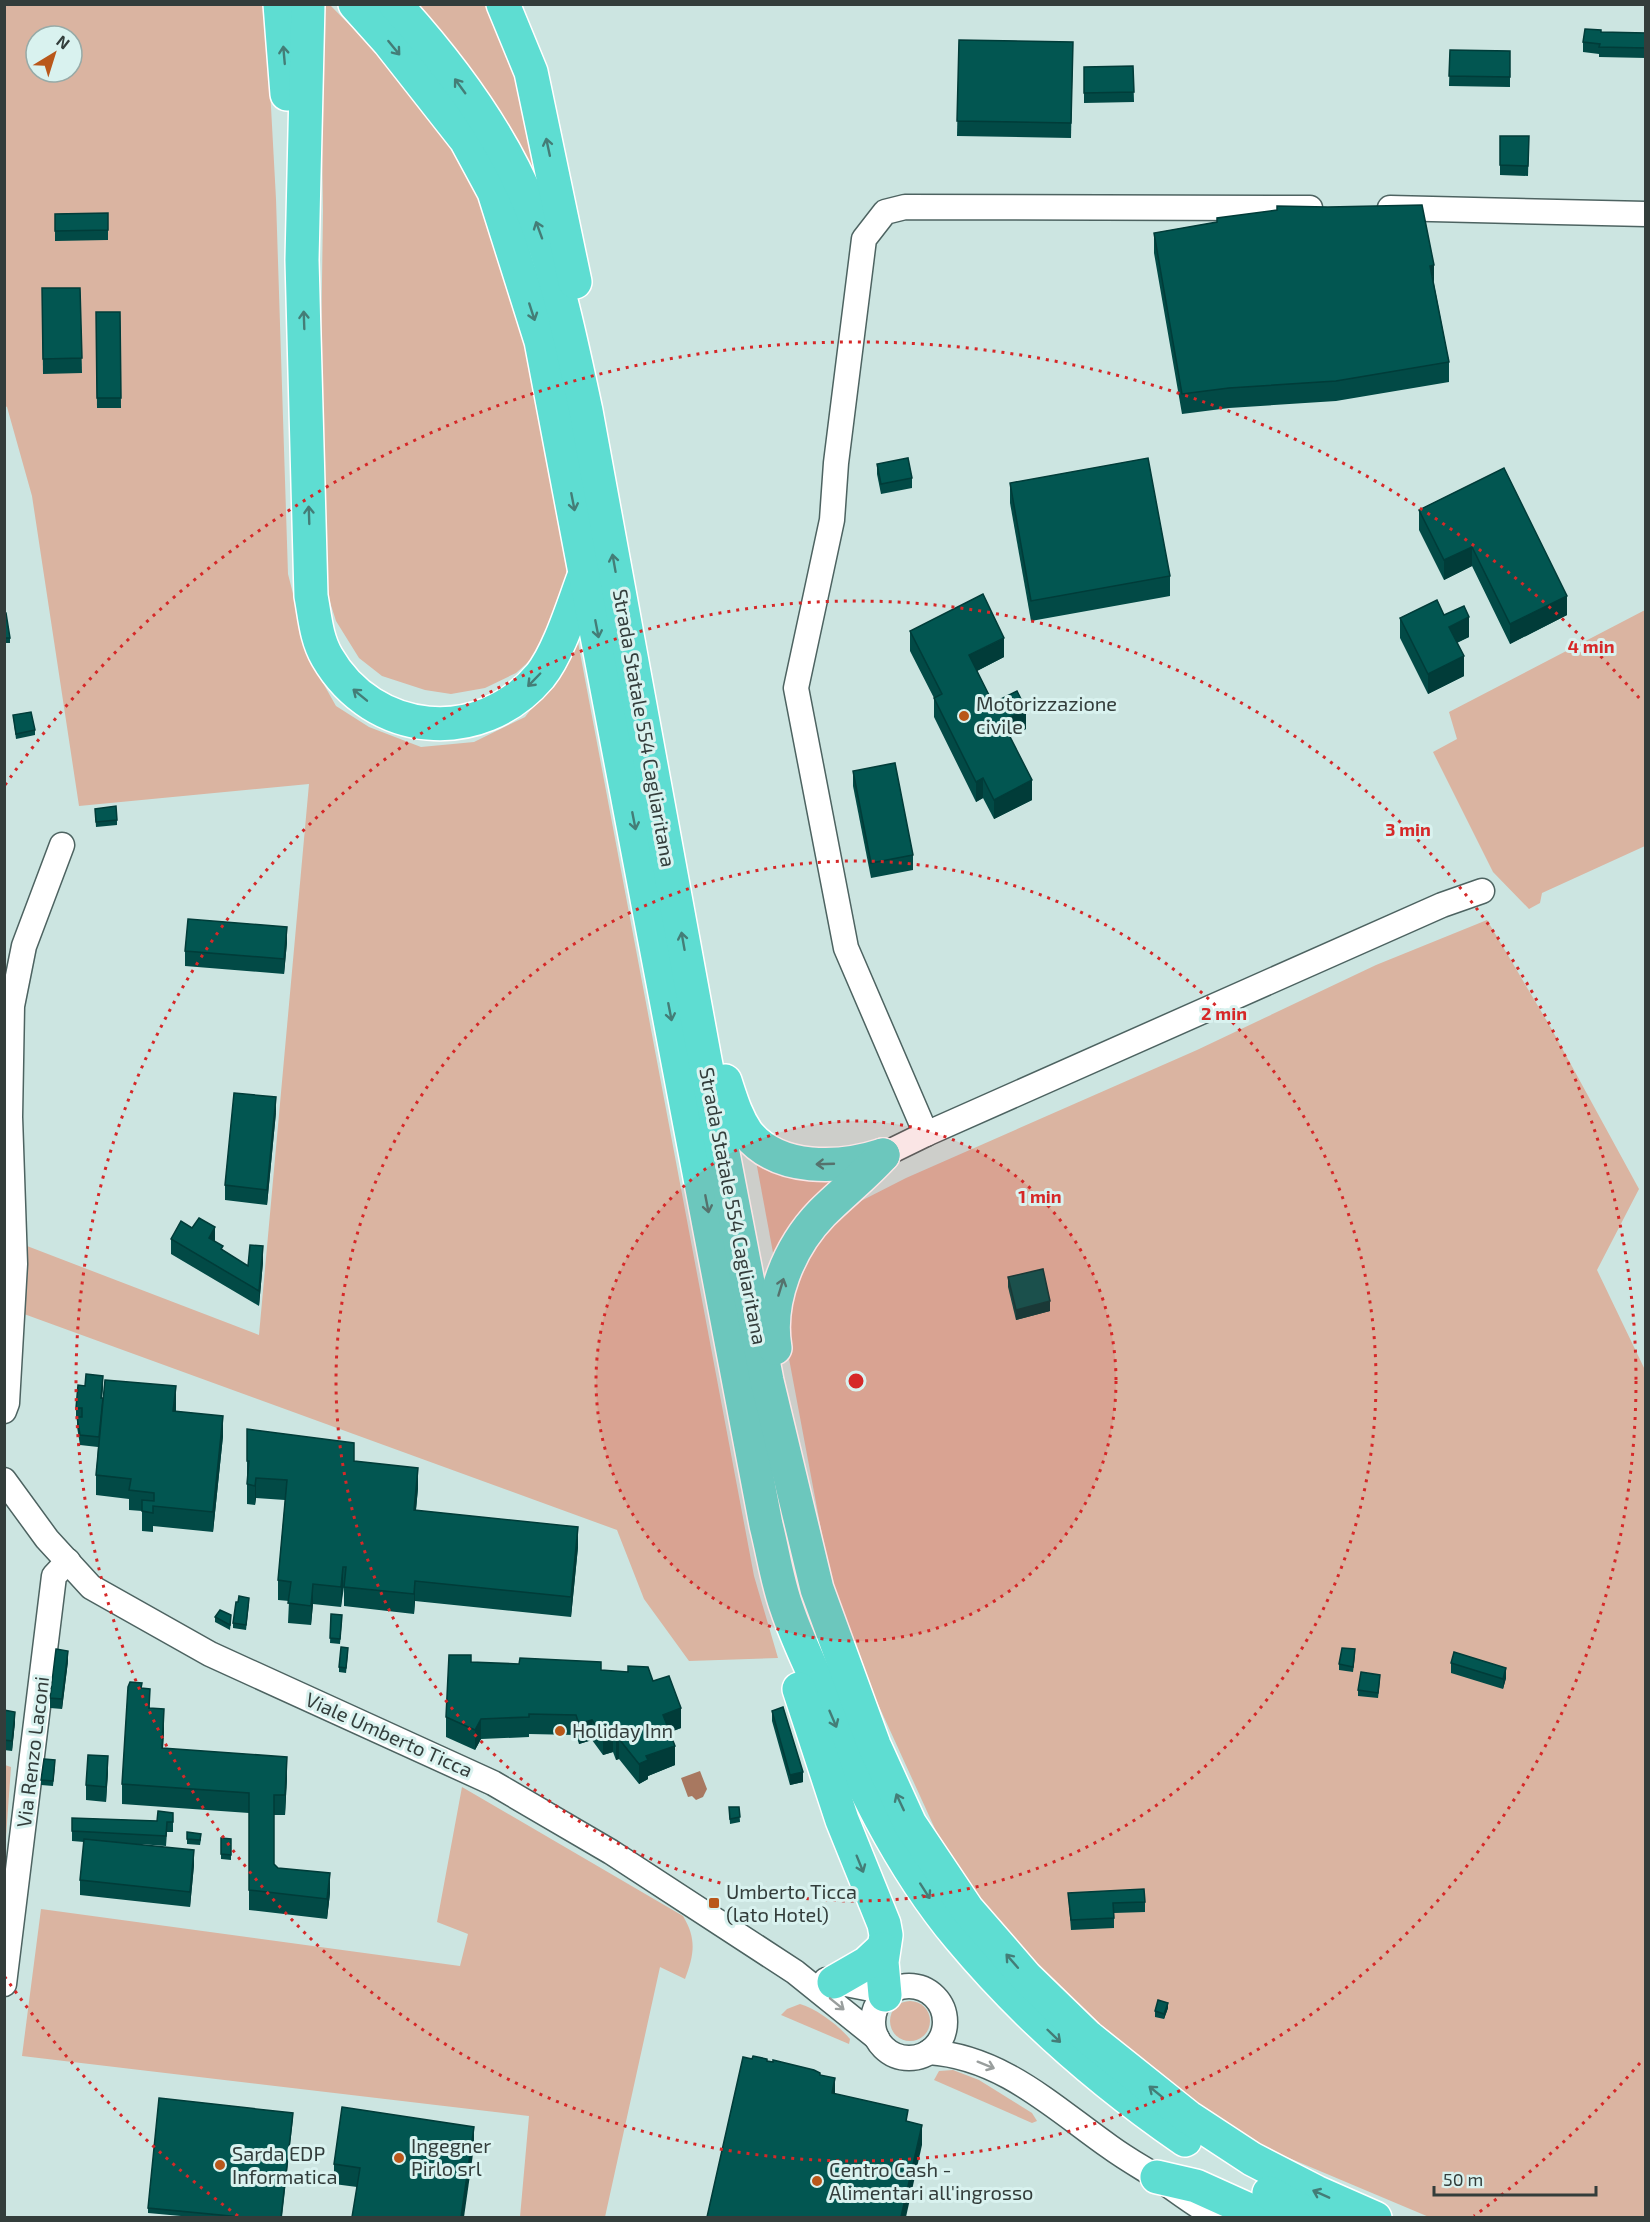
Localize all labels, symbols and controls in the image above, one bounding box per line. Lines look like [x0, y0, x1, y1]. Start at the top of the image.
north arrow [24, 24, 84, 84]
text: N [53, 31, 74, 53]
one-way arrow [387, 40, 400, 56]
one-way arrow [278, 45, 289, 65]
one-way arrow [454, 78, 466, 94]
one-way arrow [541, 137, 553, 156]
one-way arrow [532, 221, 543, 240]
one-way arrow [527, 302, 538, 321]
one-way arrow [298, 311, 309, 331]
one-way arrow [568, 492, 579, 511]
one-way arrow [303, 506, 315, 526]
one-way arrow [608, 554, 619, 573]
street label: Strada Statale 554 Cagliaritana [609, 587, 681, 869]
one-way arrow [592, 619, 603, 638]
text: 4 min [1568, 635, 1615, 657]
one-way arrow [527, 673, 542, 688]
one-way arrow [352, 688, 368, 701]
place label: Motorizzazione civile [976, 691, 1117, 738]
marker: Motorizzazione civile [957, 709, 971, 723]
one-way arrow [629, 810, 640, 830]
text: 3 min [1385, 818, 1431, 840]
one-way arrow [677, 932, 688, 951]
one-way arrow [665, 1002, 676, 1021]
text: 2 min [1201, 1002, 1247, 1024]
street label: Strada Statale 554 Cagliaritana [695, 1065, 773, 1346]
one-way arrow [816, 1158, 836, 1169]
text: 1 min [1018, 1185, 1062, 1207]
one-way arrow [702, 1193, 713, 1213]
one-way arrow [776, 1277, 787, 1296]
centre of rings [846, 1371, 866, 1391]
street label: Via Renzo Laconi [11, 1675, 53, 1829]
street label: Viale Umberto Ticca [302, 1686, 477, 1782]
one-way arrow [828, 1710, 839, 1728]
place label: Holiday Inn [572, 1718, 673, 1742]
marker: Holiday Inn [553, 1724, 567, 1738]
one-way arrow [894, 1794, 906, 1812]
one-way arrow [855, 1854, 866, 1873]
place label: Umberto Ticca (lato Hotel) [726, 1879, 857, 1926]
one-way arrow [919, 1882, 931, 1899]
marker: Umberto Ticca (lato Hotel) [707, 1896, 721, 1910]
one-way arrow [1005, 1954, 1019, 1969]
one-way arrow [828, 1998, 844, 2011]
one-way arrow [1046, 2029, 1061, 2044]
one-way arrow [976, 2060, 994, 2071]
one-way arrow [1148, 2085, 1164, 2098]
place label: Ingegner Pirlo srl [411, 2133, 491, 2180]
place label: Sarda EDP Informatica [232, 2141, 338, 2188]
marker: Ingegner Pirlo srl [392, 2151, 406, 2165]
place label: Centro Cash - Alimentari all'ingrosso [829, 2157, 1033, 2204]
marker: Sarda EDP Informatica [213, 2158, 227, 2172]
scale bar [1434, 2159, 1596, 2197]
text: 50 m [1443, 2168, 1483, 2190]
marker: Centro Cash - Alimentari all'ingrosso [810, 2174, 824, 2188]
one-way arrow [1313, 2188, 1331, 2200]

